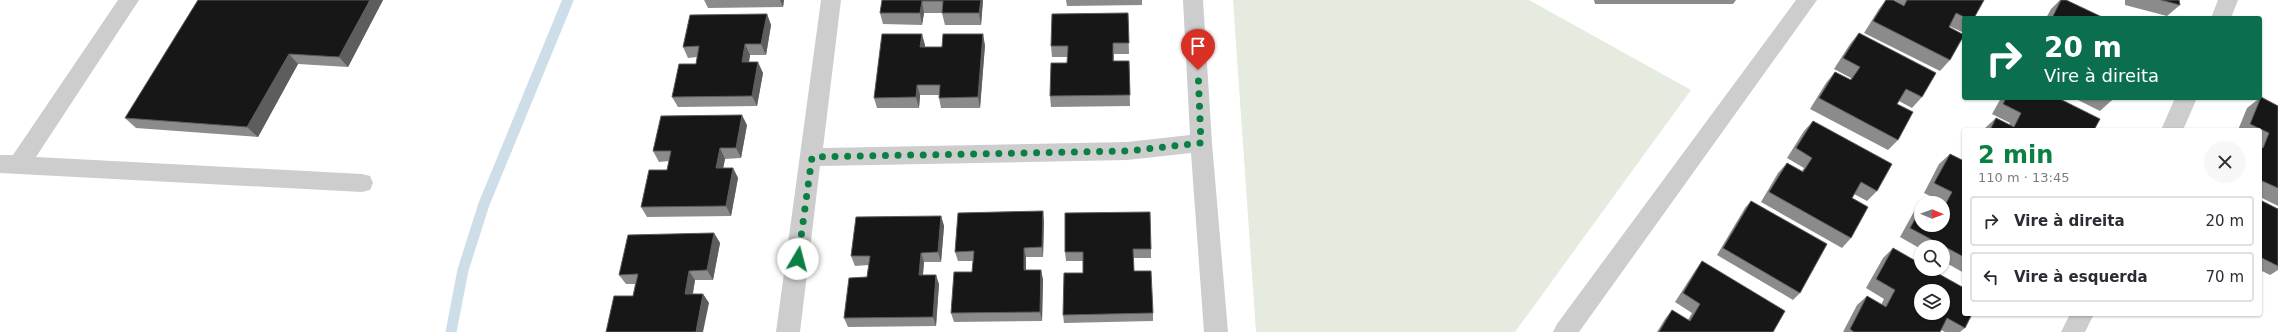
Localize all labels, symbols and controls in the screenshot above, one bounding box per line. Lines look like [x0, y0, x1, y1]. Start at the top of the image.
pin [1181, 29, 1215, 70]
text: 20 m [2044, 31, 2122, 64]
icon: right [1978, 32, 2030, 84]
icon: arrive [1187, 35, 1209, 57]
text: Vire à direita [2044, 65, 2159, 86]
text: 2 min [1978, 141, 2053, 169]
button: close [2204, 141, 2246, 183]
text: 110 m · 13:45 [1978, 170, 2069, 185]
north arrow [1914, 196, 1950, 232]
map controls [1914, 196, 1950, 320]
icon: right [1980, 210, 2002, 232]
text: Vire à direita [2014, 212, 2125, 230]
text: 20 m [2206, 212, 2244, 230]
position arrow [777, 238, 819, 280]
button: search [1914, 240, 1950, 276]
icon: left [1980, 266, 2002, 288]
text: Vire à esquerda [2014, 268, 2148, 286]
text: 70 m [2206, 268, 2244, 286]
button: layers [1914, 284, 1950, 320]

